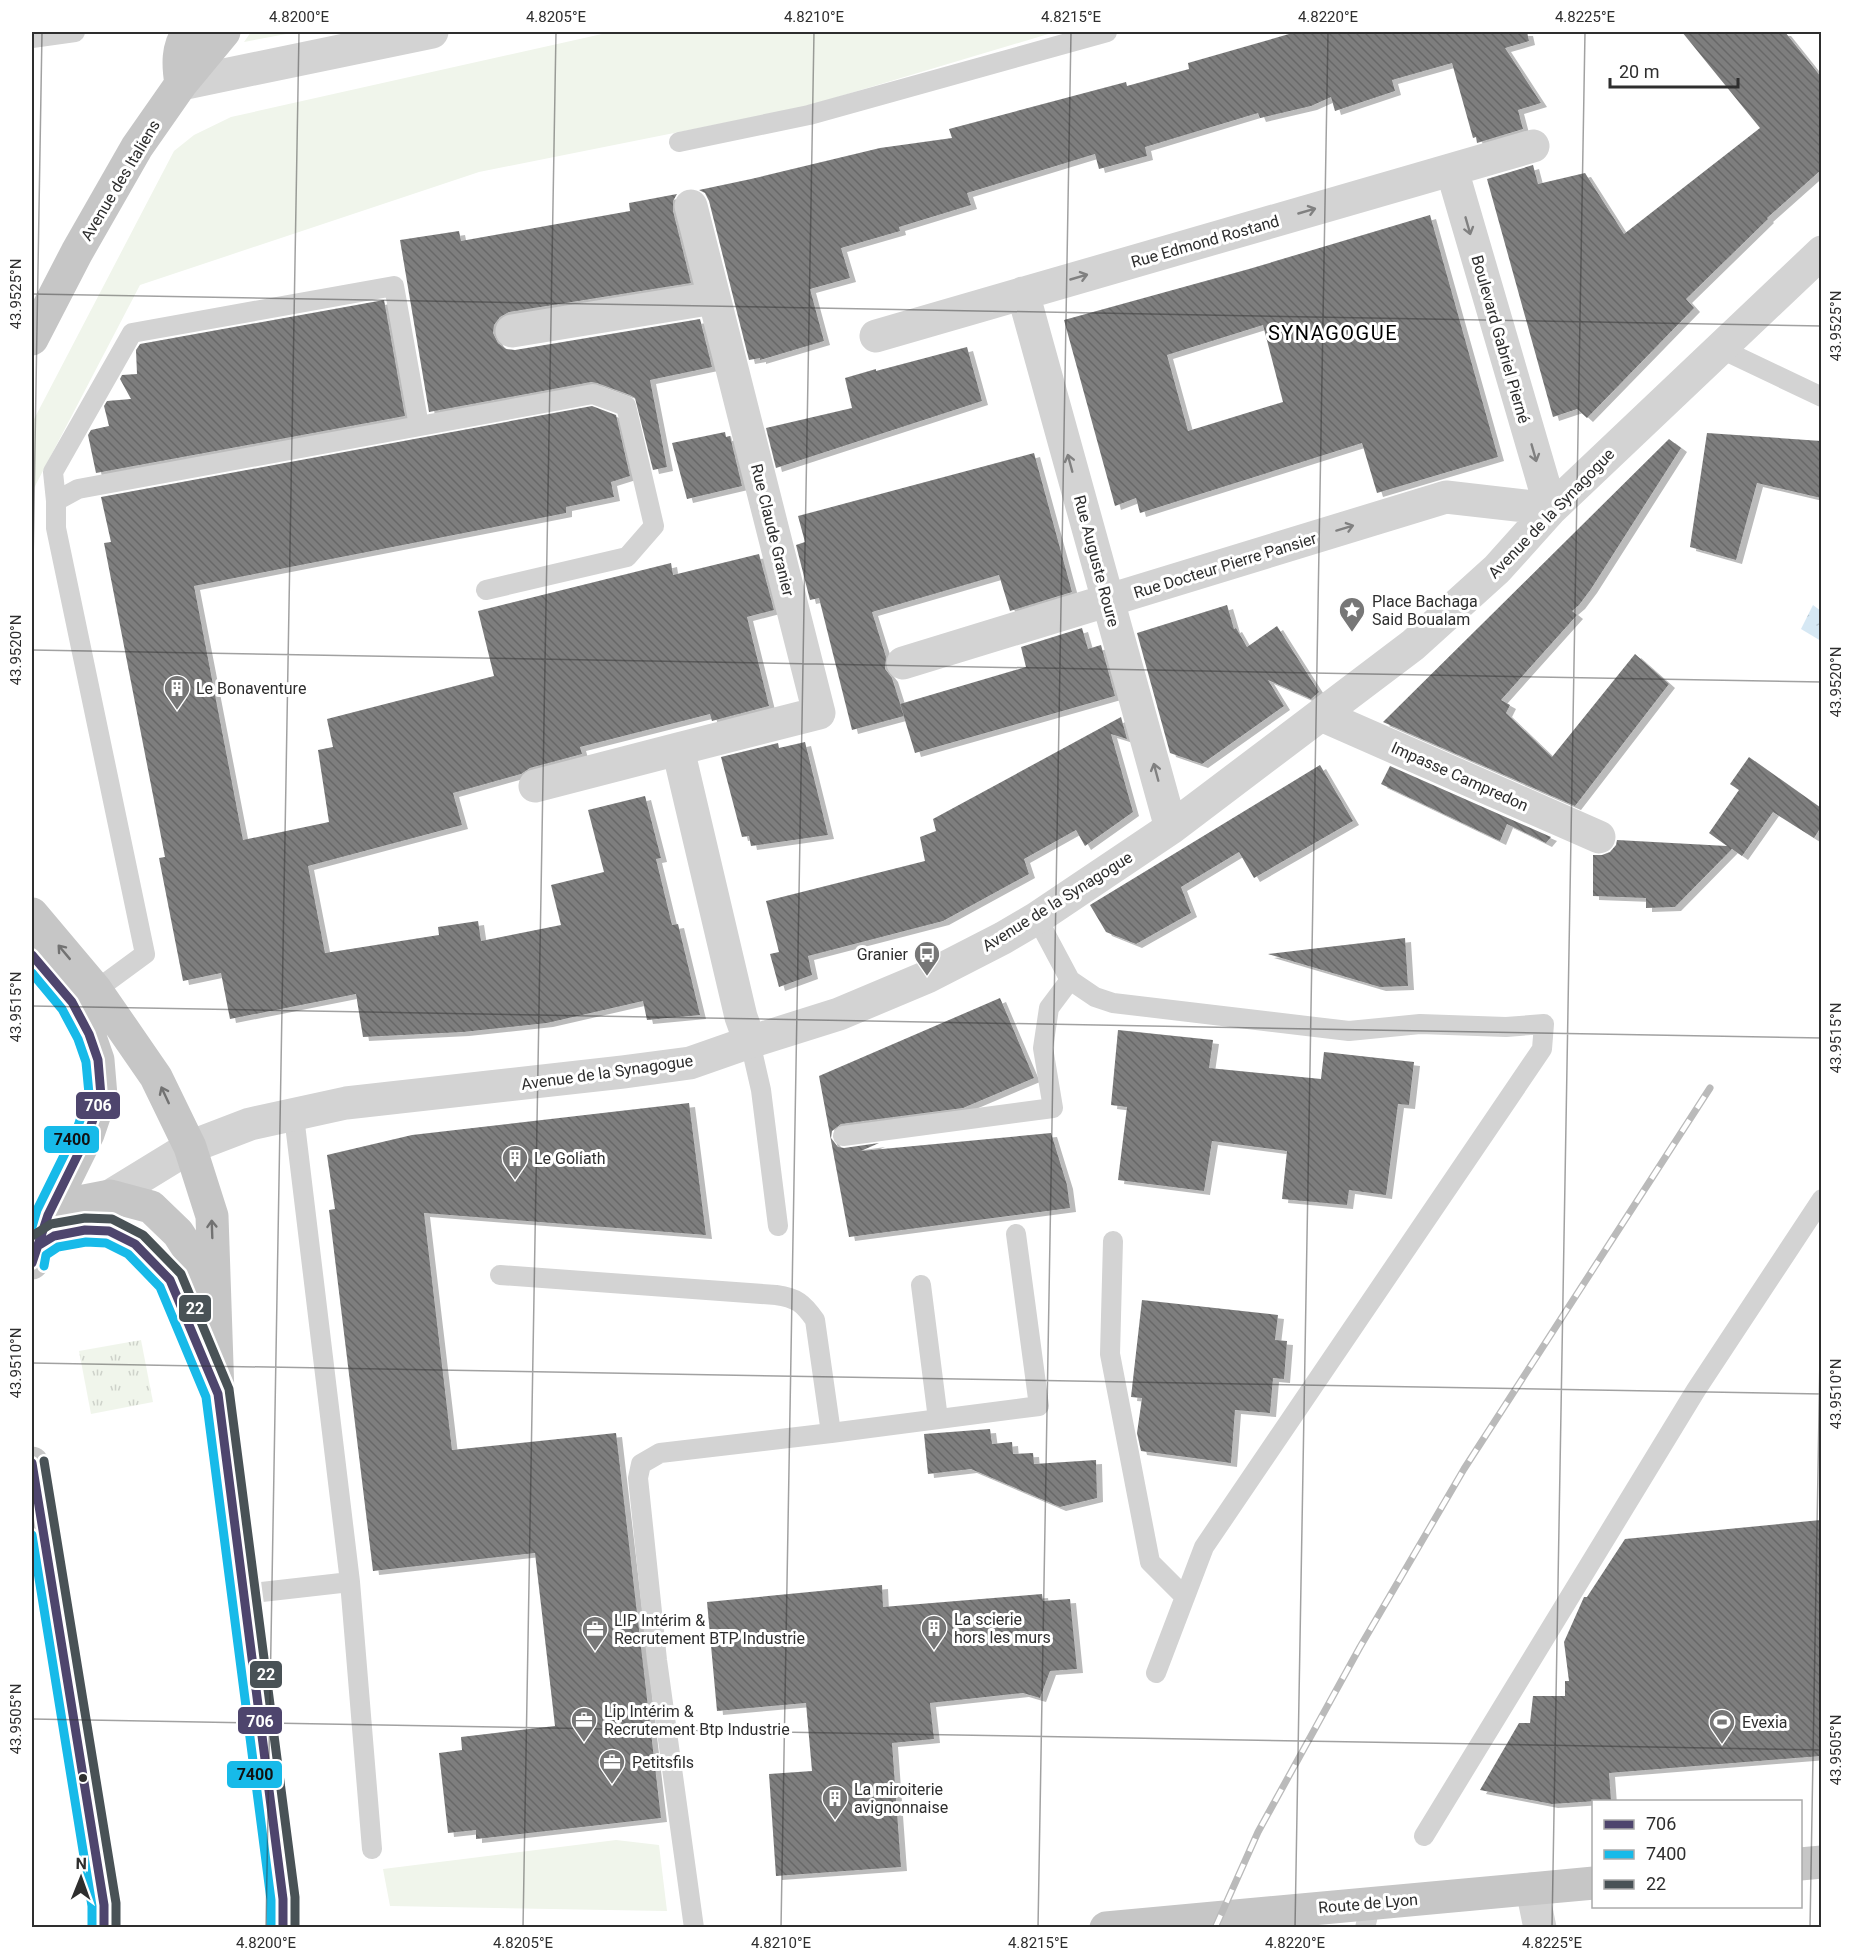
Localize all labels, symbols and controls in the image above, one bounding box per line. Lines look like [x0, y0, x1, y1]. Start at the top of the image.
text: 4.8200°E [269, 8, 330, 26]
text: 4.8205°E [526, 8, 587, 26]
text: 4.8210°E [784, 8, 845, 26]
text: 4.8215°E [1041, 8, 1102, 26]
text: 4.8220°E [1298, 8, 1359, 26]
text: 4.8225°E [1555, 8, 1616, 26]
scale bar [1610, 51, 1738, 89]
text: 20 m [1619, 61, 1659, 82]
street label: Avenue des Italiens [77, 116, 164, 244]
one-way arrow [1297, 205, 1316, 216]
street label: Rue Edmond Rostand [1129, 211, 1281, 272]
one-way arrow [1463, 216, 1474, 235]
street label: Boulevard Gabriel Pierné [1467, 253, 1534, 426]
text: 43.9525°N [7, 259, 25, 329]
one-way arrow [1069, 271, 1088, 282]
text: 43.9525°N [1827, 291, 1845, 361]
district label: SYNAGOGUE [1268, 321, 1398, 345]
street label: Avenue de la Synagogue [1484, 444, 1618, 582]
one-way arrow [1529, 444, 1540, 463]
one-way arrow [1064, 454, 1075, 473]
street label: Rue Claude Granier [747, 462, 798, 599]
street label: Rue Auguste Roure [1070, 493, 1123, 629]
one-way arrow [1335, 522, 1354, 533]
street label: Rue Docteur Pierre Pansier [1131, 528, 1319, 602]
place label: Place Bachaga Said Boualam [1372, 592, 1478, 629]
place icon: Place Bachaga Said Boualam [1337, 595, 1367, 633]
text: 43.9520°N [7, 615, 25, 685]
text: 43.9520°N [1827, 647, 1845, 717]
building icon: Le Bonaventure [162, 673, 192, 711]
place label: Le Bonaventure [196, 679, 306, 698]
street label: Impasse Campredon [1388, 738, 1531, 815]
one-way arrow [1149, 763, 1161, 782]
street label: Avenue de la Synagogue [979, 847, 1136, 955]
bus stop icon: Granier [912, 939, 942, 977]
one-way arrow [57, 945, 71, 960]
place label: Granier [857, 945, 909, 964]
text: 43.9515°N [7, 972, 25, 1042]
text: 43.9515°N [1827, 1003, 1845, 1073]
street label: Avenue de la Synagogue [520, 1051, 694, 1094]
one-way arrow [158, 1086, 170, 1104]
line badge: 706 [75, 1091, 121, 1120]
text: 706 [84, 1096, 112, 1115]
line badge: 7400 [43, 1125, 100, 1154]
text: 7400 [54, 1130, 90, 1149]
building icon: Le Goliath [500, 1143, 530, 1181]
place label: Le Goliath [534, 1149, 606, 1168]
one-way arrow [206, 1219, 218, 1239]
line badge: 22 [178, 1294, 212, 1323]
text: 22 [186, 1299, 204, 1318]
text: 43.9510°N [7, 1328, 25, 1398]
text: 43.9510°N [1827, 1359, 1845, 1429]
place label: La scierie hors les murs [954, 1610, 1051, 1647]
place label: LIP Intérim & Recrutement BTP Industrie [614, 1611, 805, 1648]
building icon: La scierie hors les murs [919, 1613, 949, 1651]
office icon: LIP Intérim & Recrutement BTP Industrie [580, 1614, 610, 1652]
line badge: 22 [249, 1660, 283, 1689]
text: 22 [257, 1665, 275, 1684]
text: 43.9505°N [7, 1684, 25, 1754]
place label: Lip Intérim & Recrutement Btp Industrie [604, 1702, 790, 1739]
office icon: Lip Intérim & Recrutement Btp Industrie [569, 1705, 599, 1743]
line badge: 706 [237, 1706, 283, 1735]
sports icon: Evexia [1707, 1707, 1737, 1745]
text: 706 [246, 1712, 274, 1731]
place label: Evexia [1742, 1713, 1788, 1732]
text: 43.9505°N [1827, 1715, 1845, 1785]
office icon: Petitsfils [597, 1747, 627, 1785]
place label: Petitsfils [632, 1753, 694, 1772]
line badge: 7400 [226, 1760, 283, 1789]
text: 7400 [237, 1765, 273, 1784]
unlabelled marker [77, 1772, 89, 1784]
place label: La miroiterie avignonnaise [854, 1780, 948, 1817]
building icon: La miroiterie avignonnaise [820, 1783, 850, 1821]
legend [1592, 1800, 1802, 1908]
text: 706 [1646, 1813, 1676, 1834]
text: 7400 [1646, 1843, 1686, 1864]
north arrow [51, 1848, 111, 1908]
text: N [75, 1854, 87, 1873]
text: 22 [1646, 1873, 1666, 1894]
street label: Route de Lyon [1317, 1890, 1419, 1917]
text: 4.8200°E [236, 1934, 297, 1952]
text: 4.8205°E [493, 1934, 554, 1952]
text: 4.8210°E [751, 1934, 812, 1952]
text: 4.8215°E [1008, 1934, 1069, 1952]
text: 4.8220°E [1265, 1934, 1326, 1952]
text: 4.8225°E [1522, 1934, 1583, 1952]

